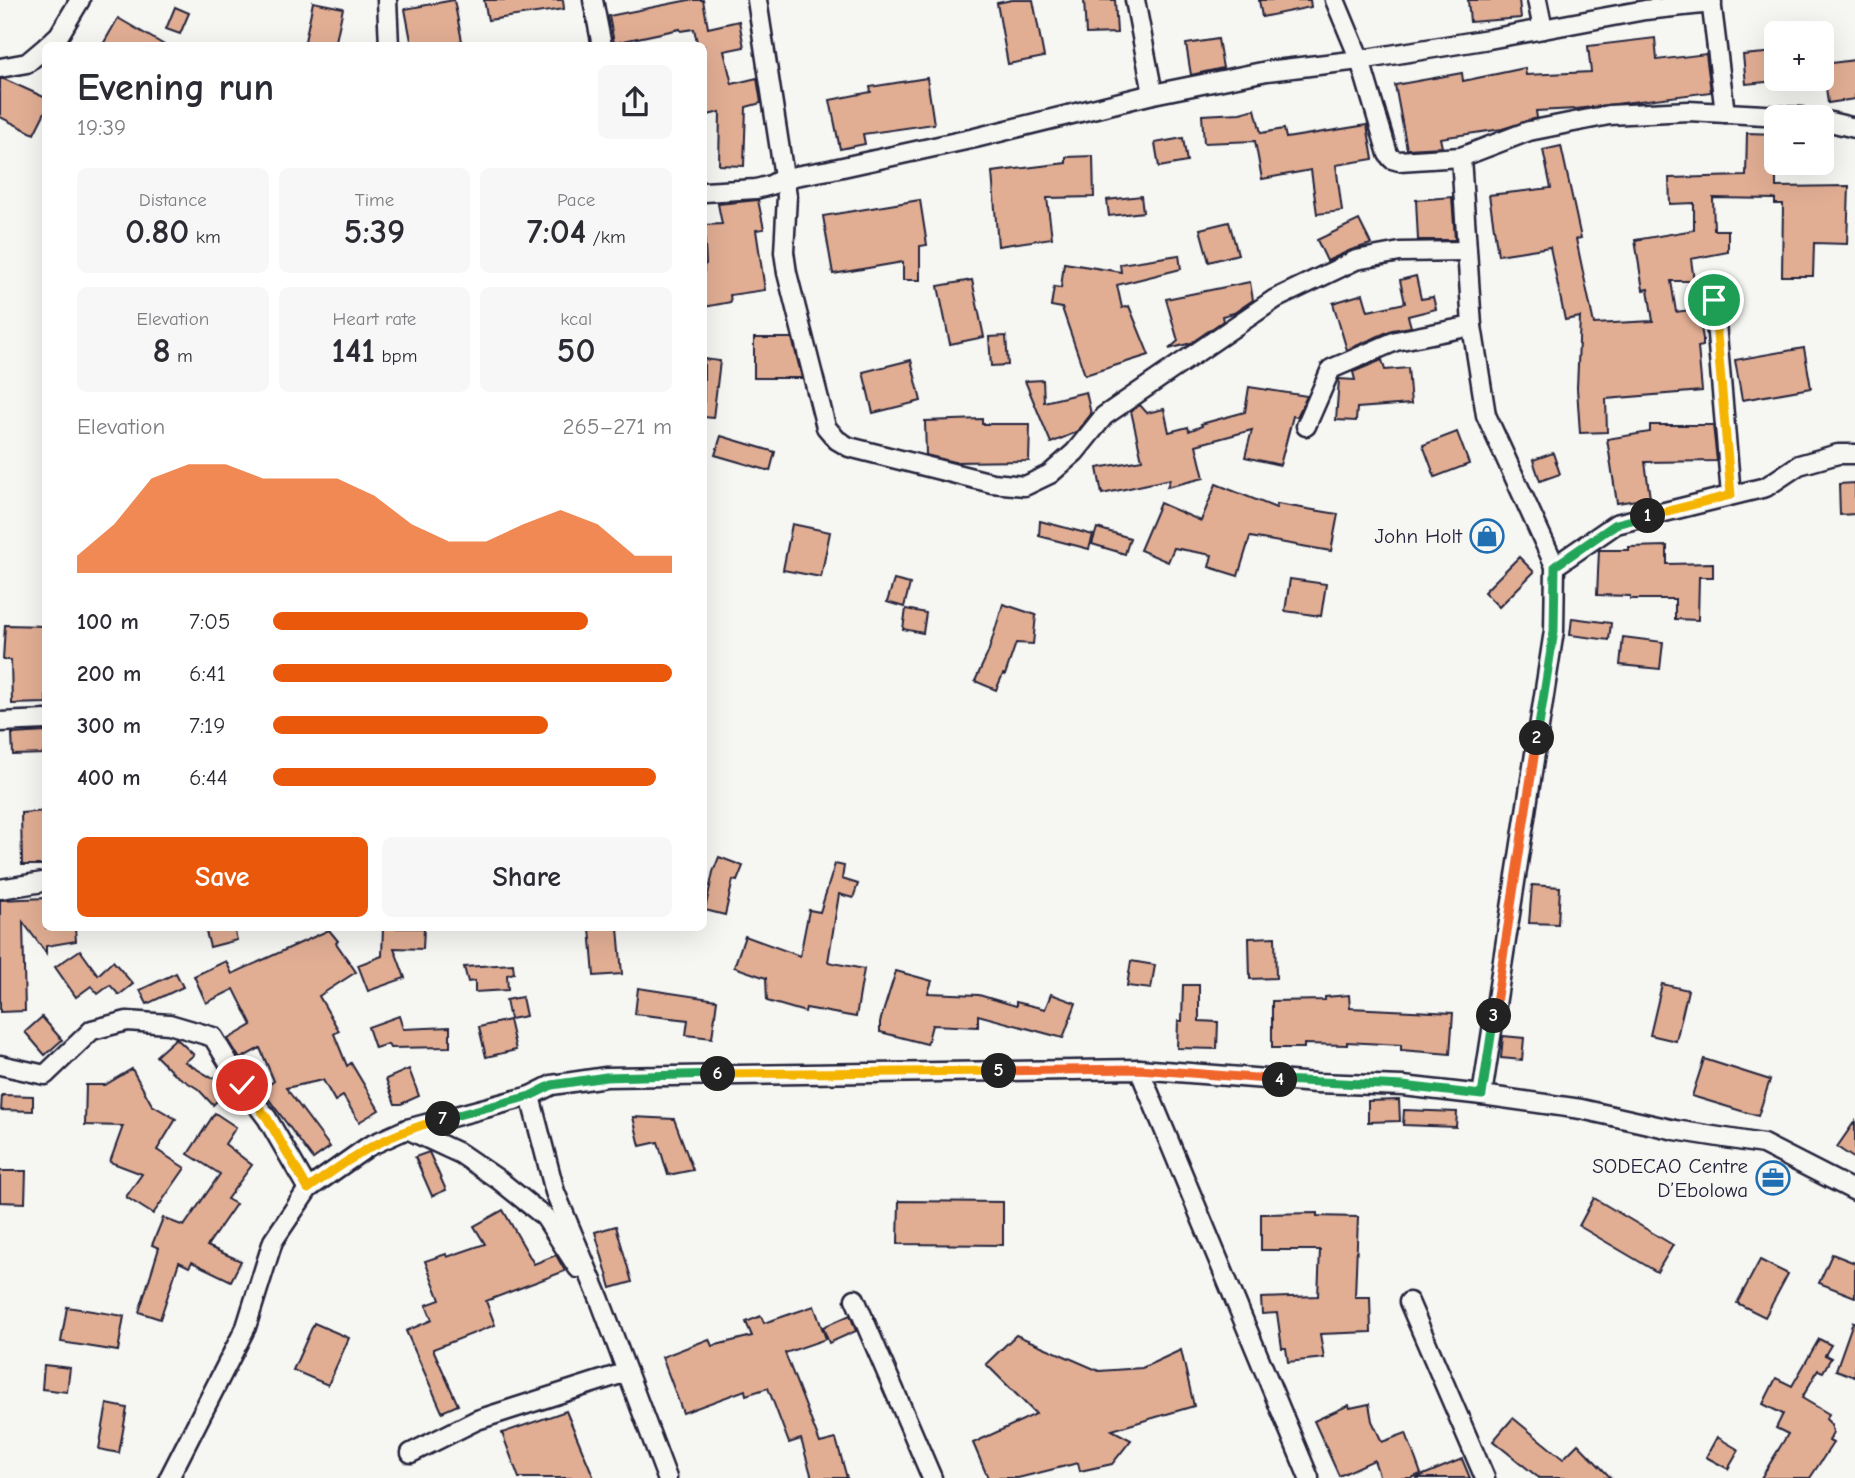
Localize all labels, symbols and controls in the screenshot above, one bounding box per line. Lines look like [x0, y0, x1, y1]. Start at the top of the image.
map controls [1764, 21, 1834, 175]
button: + [1764, 21, 1834, 91]
button: share [598, 65, 672, 139]
text: Evening run [77, 66, 274, 110]
button: − [1764, 105, 1834, 175]
text: 19:39 [77, 114, 126, 141]
text: Distance [139, 189, 207, 211]
text: Time [355, 189, 394, 211]
text: Pace [557, 189, 595, 211]
text: 0.80 [125, 211, 189, 252]
text: 5:39 [344, 211, 405, 252]
text: 7:04 [527, 211, 586, 252]
text: km [189, 226, 221, 248]
text: /km [586, 226, 626, 248]
pin [1684, 270, 1744, 330]
icon: arrive [1695, 281, 1733, 319]
text: Elevation [136, 308, 209, 330]
text: Heart rate [333, 308, 416, 330]
text: kcal [560, 308, 592, 330]
text: 8 [153, 330, 171, 371]
text: 141 [332, 330, 375, 371]
text: 50 [557, 330, 595, 371]
text: m [171, 345, 193, 367]
text: bpm [375, 345, 417, 367]
text: Elevation [77, 413, 165, 440]
text: 265–271 m [563, 413, 672, 440]
pin: 1 [1630, 498, 1666, 534]
text: 1 [1644, 504, 1651, 526]
shop icon: John Holt [1468, 517, 1506, 555]
place label: John Holt [1375, 524, 1463, 548]
text: 100 m [77, 608, 139, 635]
text: 7:05 [189, 608, 231, 635]
text: 200 m [77, 660, 141, 687]
text: 6:41 [189, 660, 226, 687]
text: 300 m [77, 712, 141, 739]
text: 7:19 [189, 712, 225, 739]
pin: 2 [1520, 720, 1554, 756]
text: 2 [1532, 726, 1541, 748]
text: 400 m [77, 764, 141, 791]
text: 6:44 [189, 764, 228, 791]
button: Save [77, 837, 368, 917]
button: Share [382, 837, 672, 917]
pin: 3 [1476, 998, 1512, 1034]
text: 3 [1489, 1004, 1498, 1026]
pin: 5 [982, 1054, 1016, 1088]
pin [212, 1055, 272, 1115]
pin: 6 [700, 1056, 736, 1092]
text: 5 [993, 1059, 1004, 1081]
text: 6 [713, 1062, 722, 1084]
pin: 4 [1262, 1062, 1298, 1098]
icon: check [223, 1066, 261, 1104]
text: 4 [1275, 1068, 1284, 1090]
pin: 7 [426, 1102, 460, 1136]
text: 7 [438, 1107, 447, 1129]
place label: SODECAO Centre D’Ebolowa [1592, 1154, 1748, 1202]
office icon: SODECAO Centre D’Ebolowa [1754, 1159, 1792, 1197]

